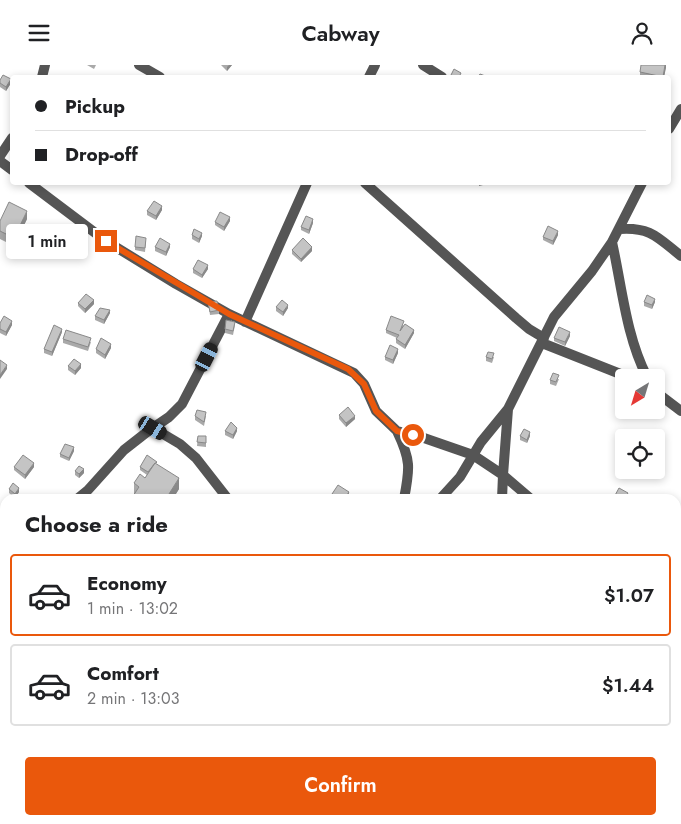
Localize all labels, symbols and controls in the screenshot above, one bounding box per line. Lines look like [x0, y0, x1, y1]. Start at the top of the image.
text: Cabway [301, 17, 380, 49]
icon: menu [25, 19, 53, 47]
icon: person [628, 19, 656, 47]
text: Pickup [65, 93, 125, 120]
text: Drop-off [65, 141, 138, 168]
callout: 1 min [6, 223, 88, 259]
text: 1 min [28, 230, 66, 253]
route end [95, 230, 117, 252]
car [193, 340, 220, 374]
north arrow [615, 369, 665, 419]
map controls [615, 369, 665, 479]
car [136, 414, 169, 442]
route start [402, 424, 424, 446]
button: locate [615, 429, 665, 479]
text: Choose a ride [25, 508, 168, 540]
text: Economy [87, 570, 167, 597]
icon: car [27, 573, 72, 618]
text: $1.07 [604, 582, 654, 609]
text: 1 min · 13:02 [87, 597, 178, 620]
text: Comfort [87, 660, 159, 687]
icon: car [27, 663, 72, 708]
text: $1.44 [602, 672, 654, 699]
text: 2 min · 13:03 [87, 687, 179, 710]
button: Confirm [25, 757, 656, 815]

